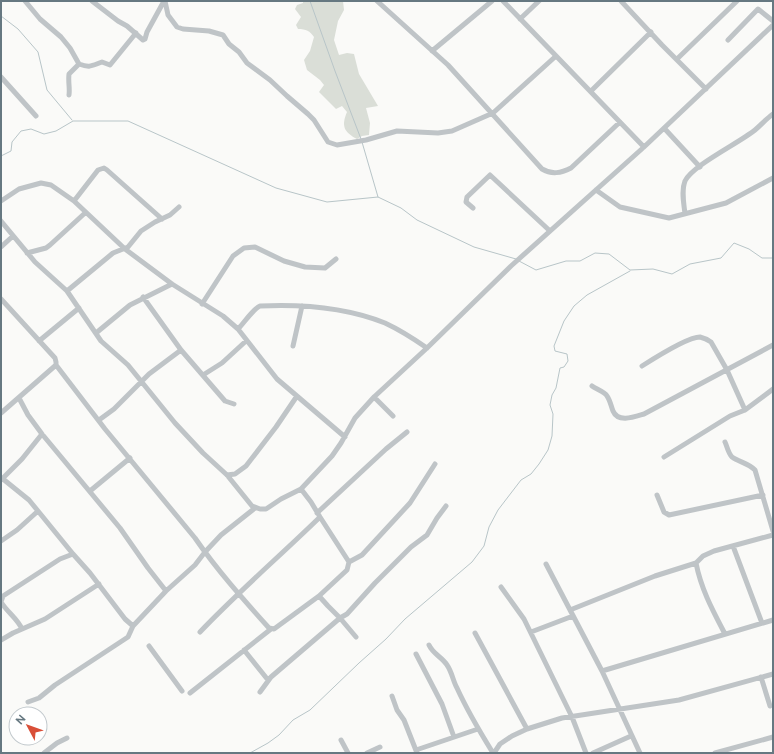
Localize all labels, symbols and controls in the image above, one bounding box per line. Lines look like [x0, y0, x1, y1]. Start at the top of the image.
north arrow [8, 706, 48, 746]
text: N [13, 712, 28, 727]

